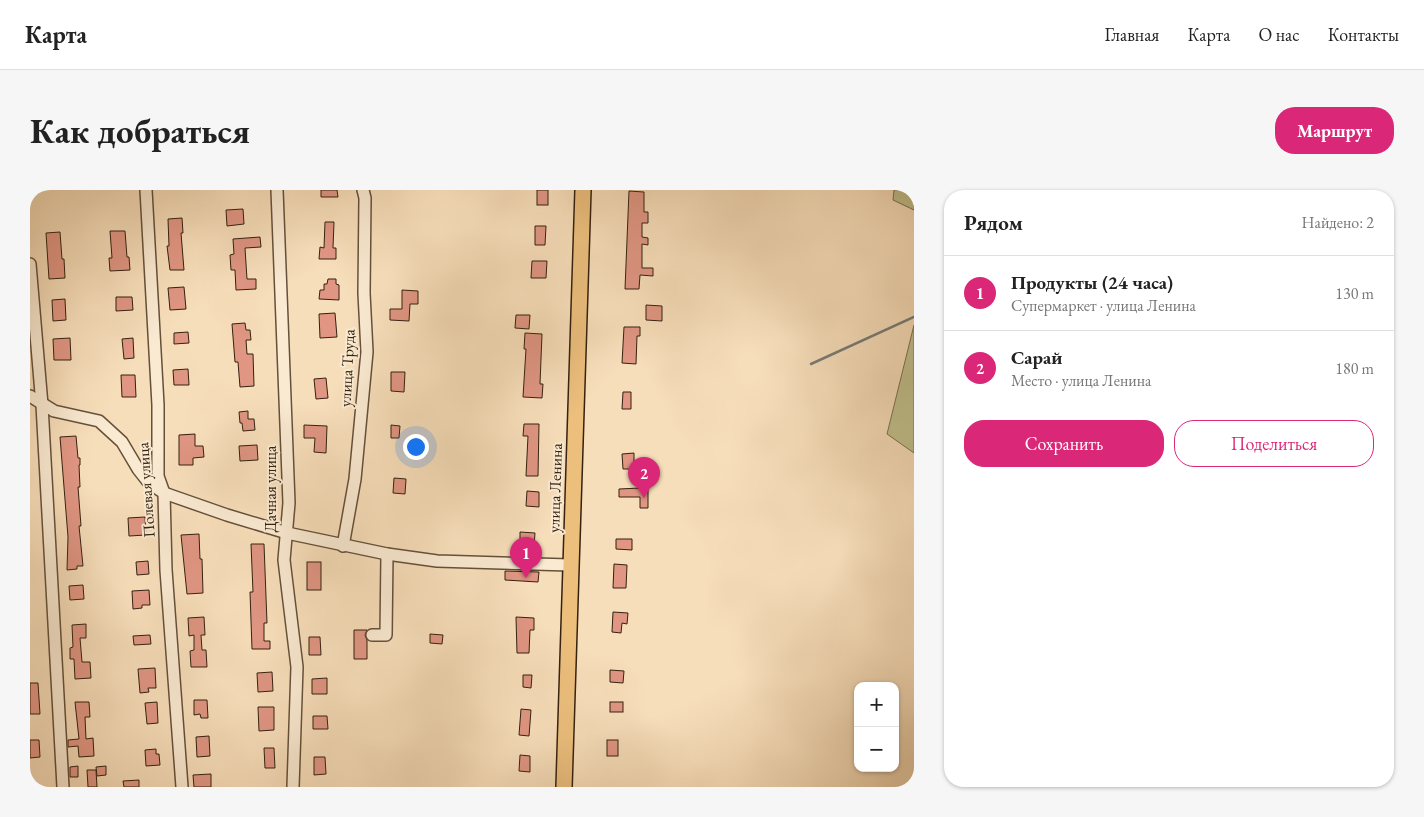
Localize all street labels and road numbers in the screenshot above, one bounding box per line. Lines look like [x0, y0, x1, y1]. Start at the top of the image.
street label: улица Труда [334, 328, 360, 407]
street label: Полевая улица [132, 441, 160, 538]
street label: улица Ленина [543, 442, 567, 533]
street label: Дачная улица [260, 445, 281, 532]

